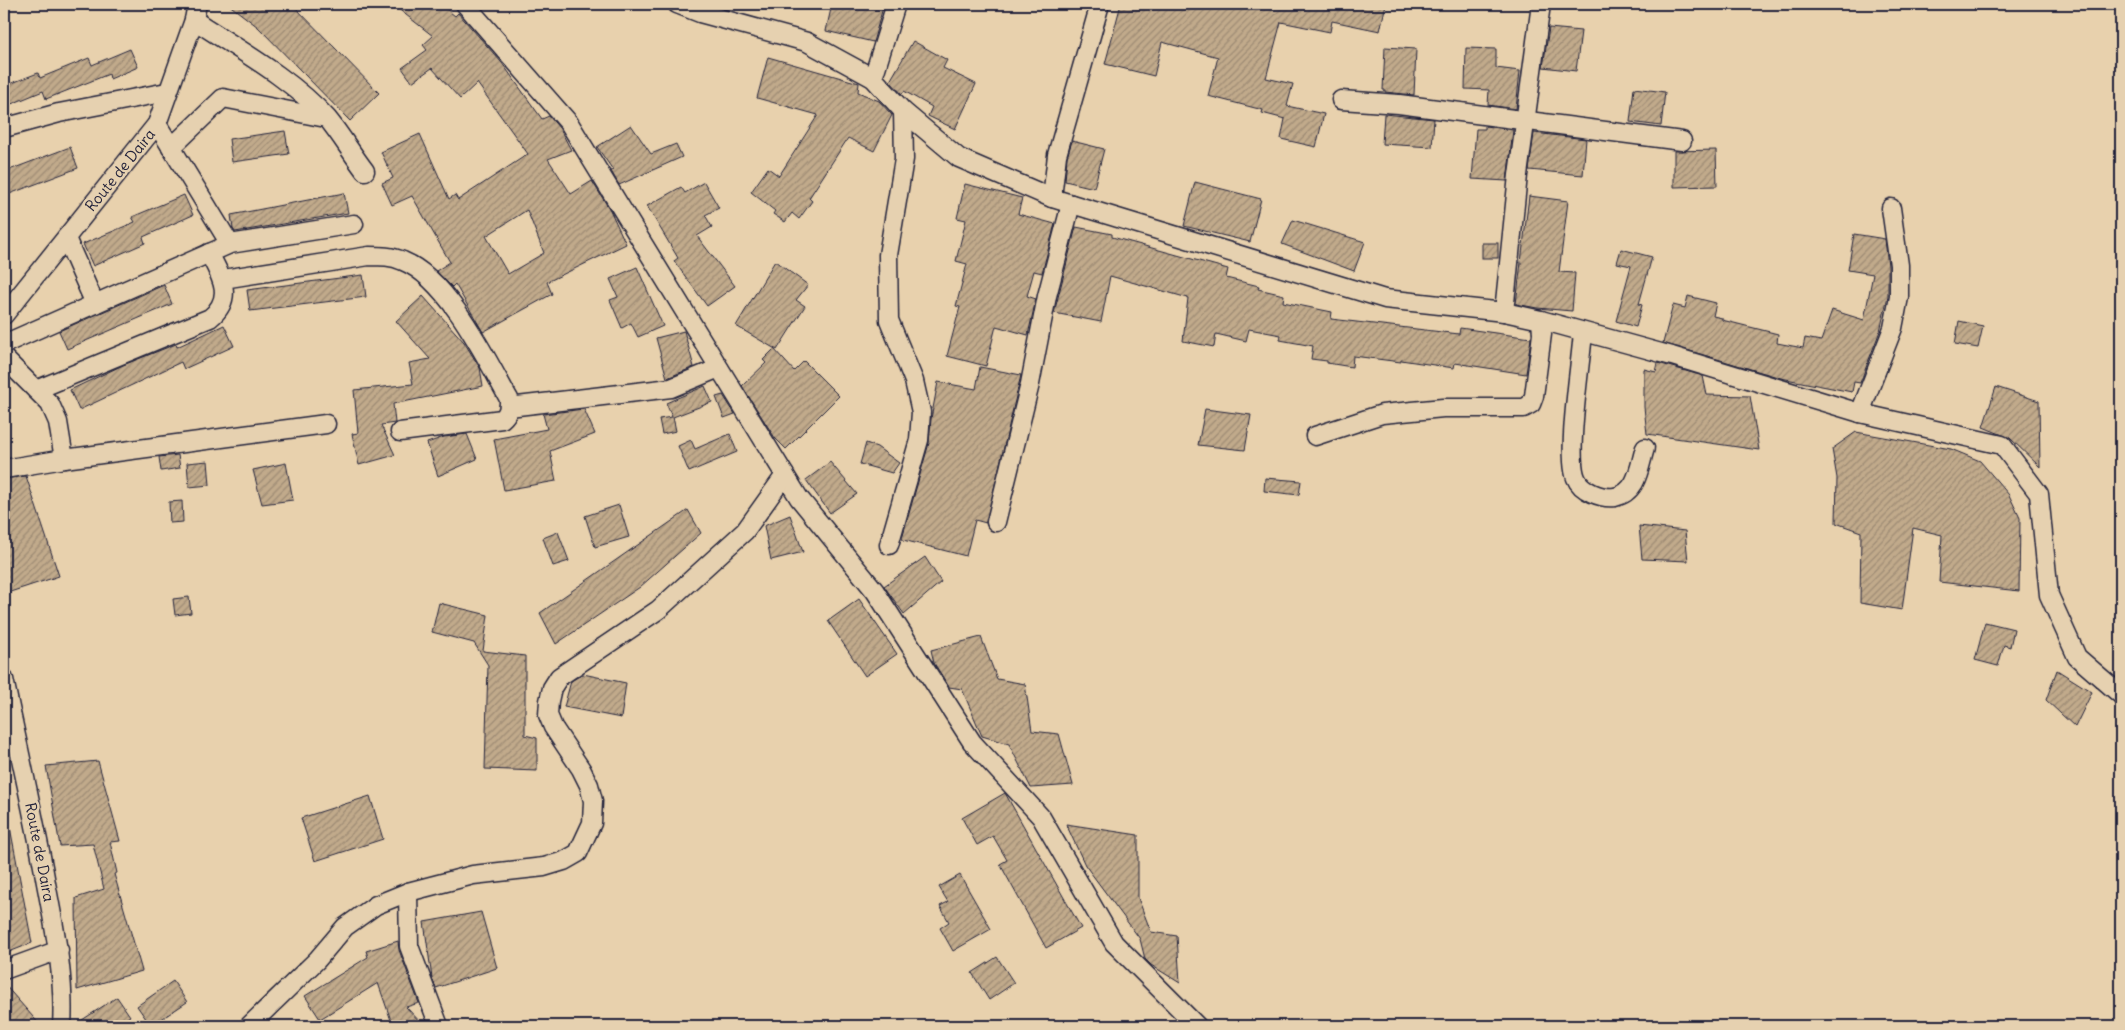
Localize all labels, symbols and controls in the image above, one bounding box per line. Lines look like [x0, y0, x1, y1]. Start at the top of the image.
street label: Route de Daira [81, 125, 159, 215]
street label: Route de Daira [21, 801, 59, 904]

